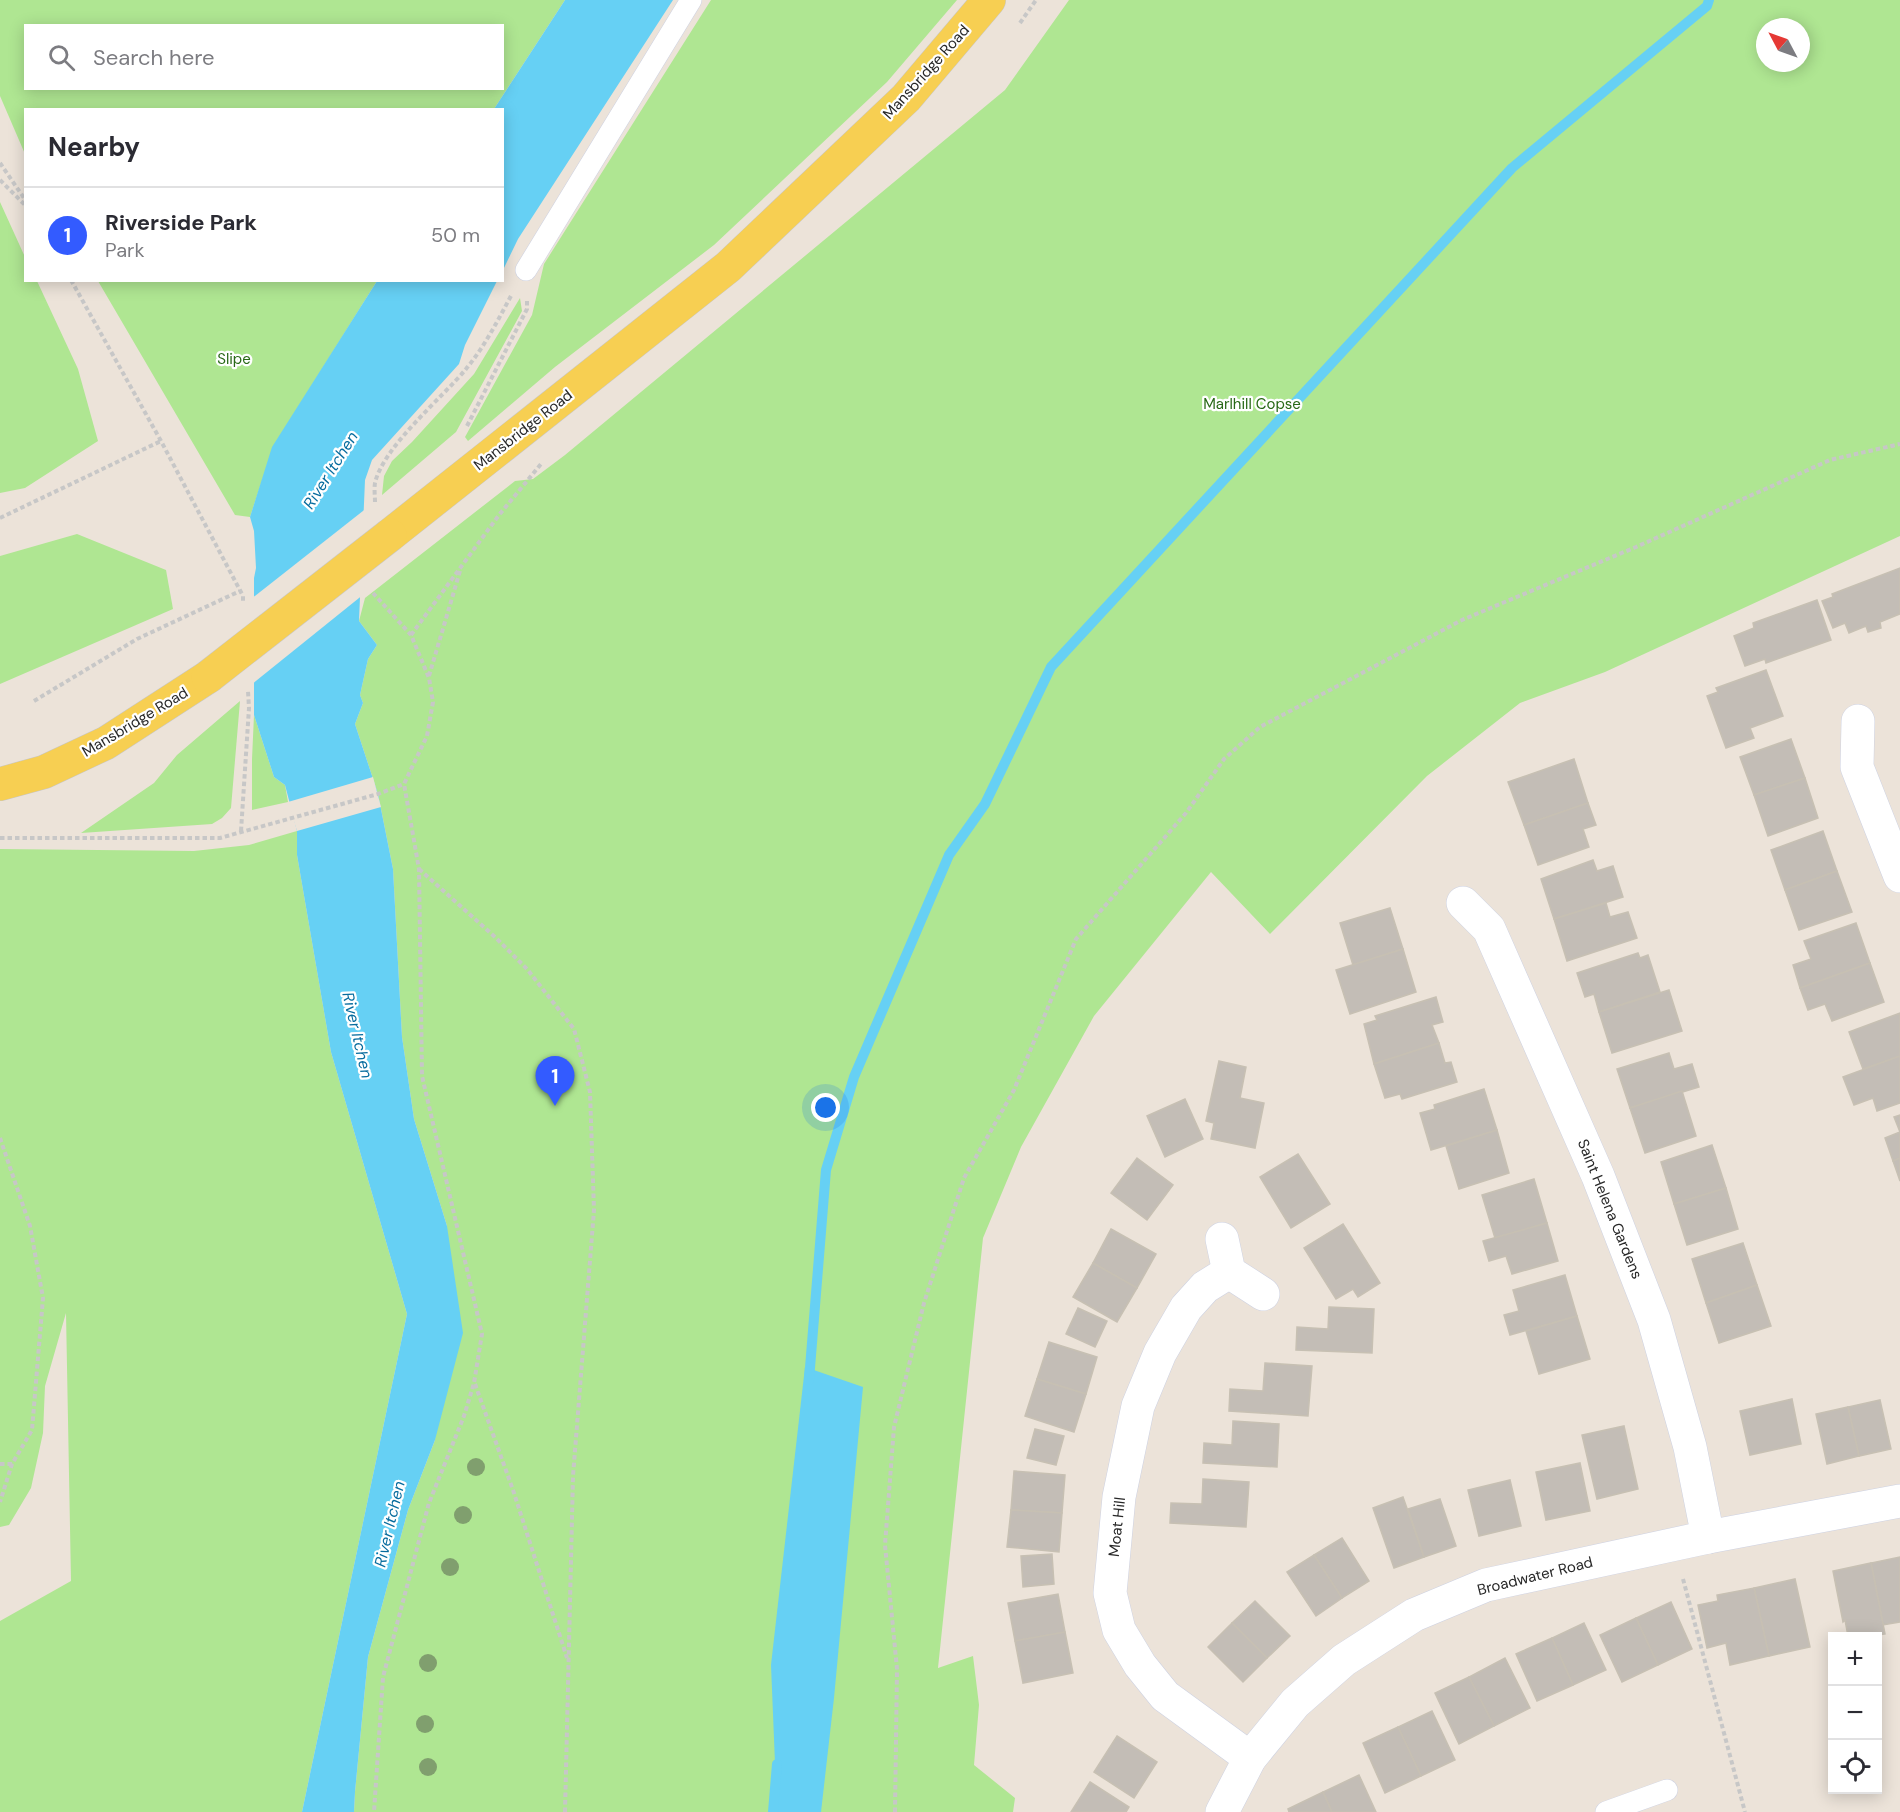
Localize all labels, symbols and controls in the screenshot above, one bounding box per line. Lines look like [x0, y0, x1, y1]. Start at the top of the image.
north arrow [1756, 18, 1810, 72]
street label: Mansbridge Road [878, 21, 974, 123]
search box [24, 24, 504, 90]
icon: search [45, 41, 78, 74]
text: Search here [93, 43, 214, 72]
text: Nearby [48, 130, 140, 164]
text: Riverside Park [105, 208, 257, 237]
text: 1 [64, 222, 71, 248]
text: 50 m [431, 222, 480, 248]
text: Park [105, 237, 145, 263]
park label: Slipe [217, 349, 251, 369]
street label: Mansbridge Road [469, 385, 577, 475]
park label: Marlhill Copse [1203, 394, 1301, 414]
water label: River Itchen [298, 427, 363, 513]
street label: Mansbridge Road [78, 682, 192, 762]
water label: River Itchen [337, 990, 378, 1080]
pin: 1 [536, 1056, 574, 1106]
your location [811, 1093, 840, 1122]
street label: Saint Helena Gardens [1573, 1136, 1647, 1282]
water label: River Itchen [369, 1479, 410, 1569]
street label: Moat Hill [1104, 1496, 1130, 1558]
street label: Broadwater Road [1475, 1552, 1595, 1600]
map controls [1828, 1632, 1882, 1794]
button: + [1828, 1632, 1882, 1686]
button: − [1828, 1686, 1882, 1740]
button: locate [1828, 1740, 1882, 1794]

